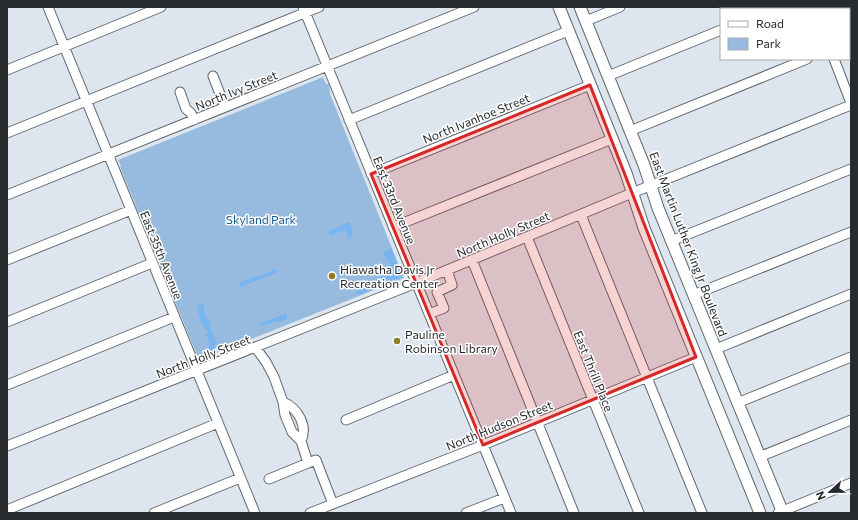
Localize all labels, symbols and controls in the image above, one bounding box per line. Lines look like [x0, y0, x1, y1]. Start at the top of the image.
legend [720, 8, 850, 60]
text: Road [756, 16, 784, 30]
text: Park [756, 36, 782, 50]
street label: North Ivy Street [193, 67, 279, 113]
street label: North Ivanhoe Street [420, 90, 532, 146]
street label: East Martin Luther King Jr Boulevard [646, 150, 731, 339]
street label: East 33rd Avenue [371, 154, 419, 246]
street label: North Holly Street [454, 208, 552, 260]
street label: East 35th Avenue [138, 209, 186, 301]
park label: Skyland Park [226, 212, 297, 226]
place label: Hiawatha Davis Jr Recreation Center [340, 262, 439, 290]
marker: Hiawatha Davis Jr Recreation Center [327, 271, 337, 281]
place label: Pauline Robinson Library [405, 327, 498, 355]
street label: East Thrill Place [571, 329, 617, 413]
street label: North Holly Street [154, 332, 252, 380]
marker: Pauline Robinson Library [392, 336, 402, 346]
street label: North Hudson Street [444, 397, 554, 453]
north arrow [810, 472, 850, 512]
text: N [813, 490, 828, 502]

